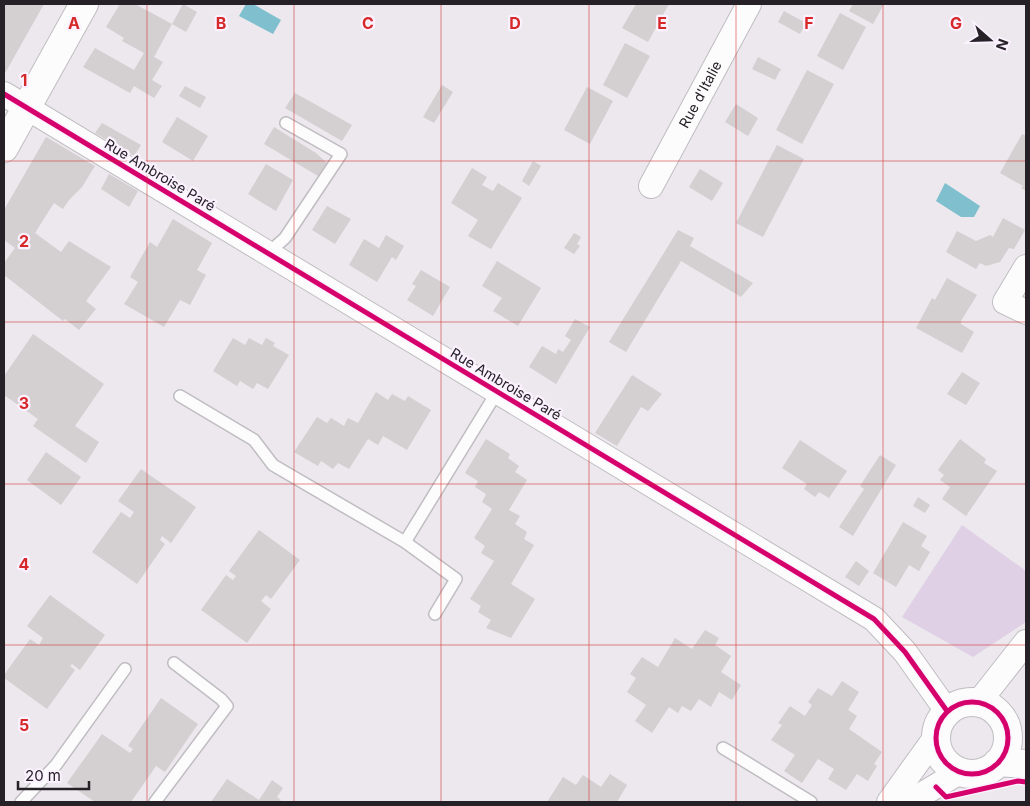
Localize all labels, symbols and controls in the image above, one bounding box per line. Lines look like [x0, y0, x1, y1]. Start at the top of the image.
text: A [68, 13, 80, 33]
text: B [216, 13, 226, 33]
text: C [362, 13, 374, 33]
text: D [509, 13, 521, 33]
text: E [657, 13, 667, 33]
text: F [804, 13, 814, 33]
text: G [950, 13, 962, 33]
north arrow [965, 15, 1015, 65]
text: N [993, 37, 1012, 53]
street label: Rue d'Italie [675, 58, 725, 131]
text: 1 [21, 70, 27, 90]
street label: Rue Ambroise Paré [102, 135, 219, 214]
text: 2 [19, 231, 29, 251]
street label: Rue Ambroise Paré [448, 344, 565, 423]
text: 3 [19, 393, 29, 413]
text: 4 [19, 554, 30, 574]
text: 5 [19, 715, 29, 735]
scale bar [18, 758, 89, 790]
text: 20 m [25, 766, 61, 785]

